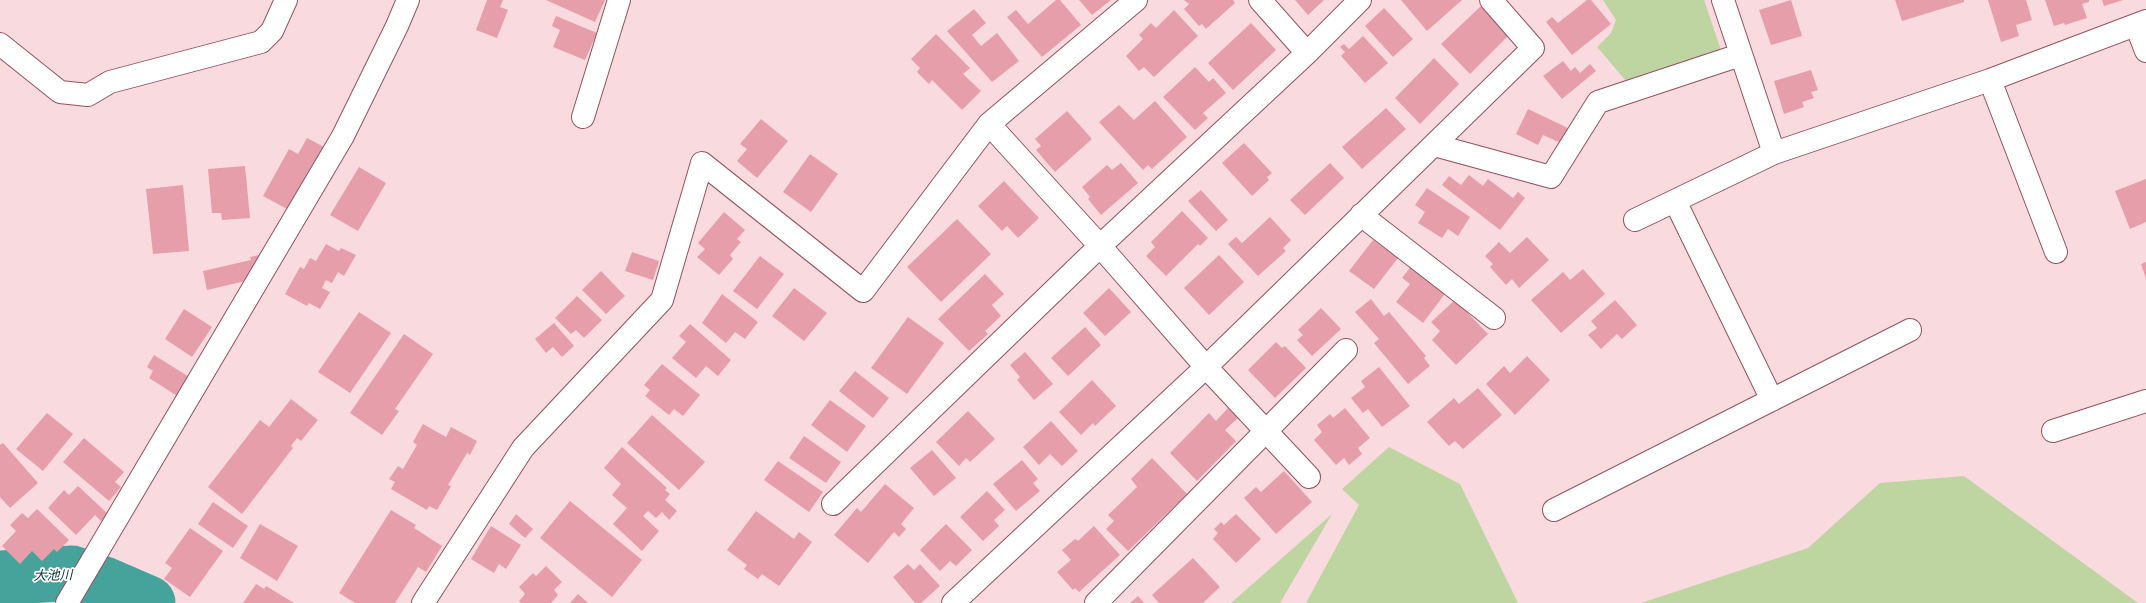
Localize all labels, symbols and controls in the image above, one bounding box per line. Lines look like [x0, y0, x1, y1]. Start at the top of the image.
water label: 大池川 [33, 568, 73, 584]

